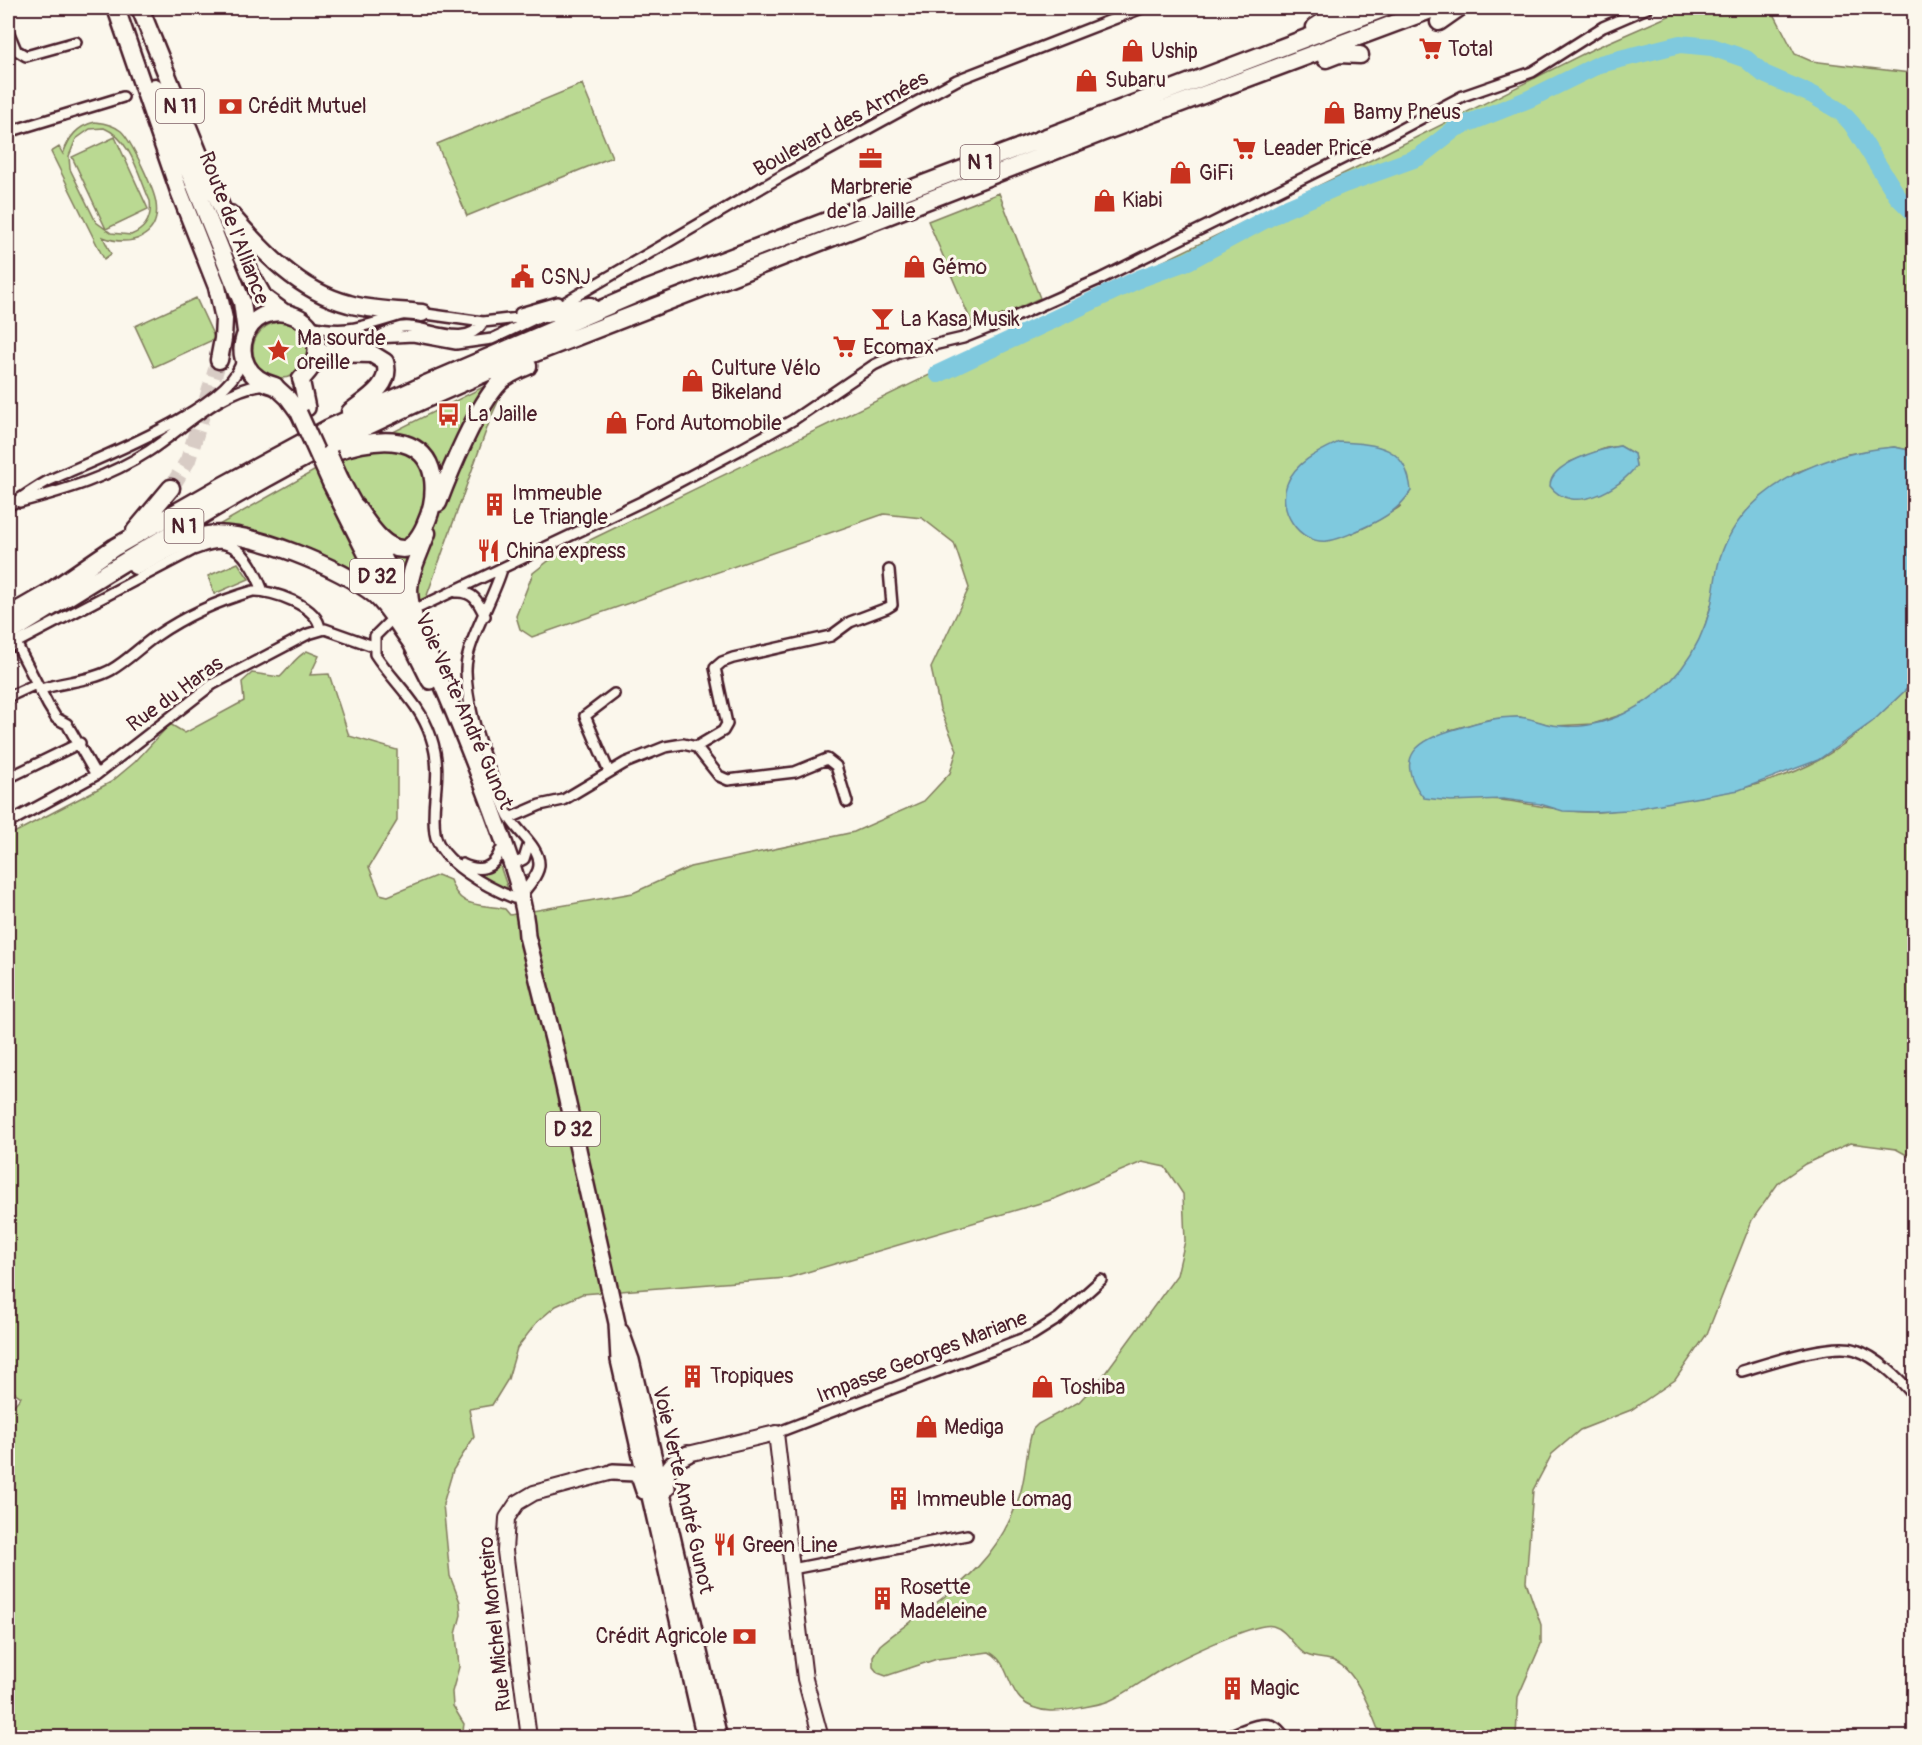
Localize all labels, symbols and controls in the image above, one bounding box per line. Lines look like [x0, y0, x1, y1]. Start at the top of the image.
supermarket icon: Total [1417, 36, 1443, 62]
place label: Total [1448, 36, 1493, 63]
shop icon: Uship [1120, 38, 1146, 64]
place label: Uship [1151, 38, 1198, 65]
street label: Boulevard des Armées [749, 64, 934, 183]
shop icon: Subaru [1074, 67, 1100, 93]
place label: Subaru [1105, 67, 1166, 94]
road number: N 11 [156, 89, 204, 123]
bank icon: Crédit Mutuel [217, 93, 243, 119]
place label: Crédit Mutuel [248, 93, 367, 120]
shop icon: Bamy Pneus [1322, 99, 1348, 125]
place label: Bamy Pneus [1353, 99, 1461, 126]
supermarket icon: Leader Price [1232, 135, 1258, 161]
place label: Leader Price [1263, 135, 1372, 162]
road number: N 1 [960, 145, 1000, 179]
office icon: Marbrerie de la Jaille [858, 146, 884, 172]
street label: Route de l'Alliance [192, 148, 276, 309]
shop icon: GiFi [1168, 160, 1194, 186]
place label: GiFi [1199, 160, 1233, 187]
place label: Marbrerie de la Jaille [827, 174, 916, 225]
shop icon: Kiabi [1091, 187, 1117, 213]
place label: Kiabi [1122, 187, 1162, 214]
shop icon: Gémo [901, 254, 927, 280]
place label: Gémo [932, 254, 987, 281]
public building icon: CSNJ [510, 264, 536, 290]
place label: CSNJ [541, 264, 590, 291]
bar icon: La Kasa Musik [869, 306, 895, 332]
place label: La Kasa Musik [900, 306, 1020, 333]
place label: Ma sourde oreille [297, 325, 386, 376]
supermarket icon: Ecomax [832, 334, 858, 360]
place label: Ecomax [863, 334, 934, 361]
place icon: Ma sourde oreille [266, 337, 292, 363]
place label: Culture Vélo Bikeland [711, 355, 821, 406]
shop icon: Culture Vélo Bikeland [680, 367, 706, 393]
bus stop icon: La Jaille [436, 401, 462, 427]
place label: La Jaille [467, 401, 538, 428]
shop icon: Ford Automobile [604, 410, 630, 436]
place label: Ford Automobile [635, 410, 782, 437]
place label: Immeuble Le Triangle [512, 480, 609, 531]
building icon: Immeuble Le Triangle [481, 492, 507, 518]
road number: N 1 [164, 509, 204, 543]
restaurant icon: China express [475, 538, 501, 564]
place label: China express [506, 538, 626, 565]
road number: D 32 [350, 559, 404, 593]
street label: Voie Verte André Gunot [409, 609, 520, 814]
street label: Rue du Haras [121, 650, 229, 738]
road number: D 32 [546, 1112, 600, 1146]
street label: Impasse Georges Mariane [813, 1304, 1032, 1410]
building icon: Tropiques [679, 1363, 705, 1389]
place label: Tropiques [710, 1363, 794, 1390]
shop icon: Toshiba [1029, 1374, 1055, 1400]
place label: Toshiba [1060, 1374, 1125, 1401]
street label: Voie Verte André Gunot [646, 1384, 720, 1597]
shop icon: Mediga [913, 1414, 939, 1440]
place label: Mediga [944, 1414, 1004, 1441]
building icon: Immeuble Lomag [885, 1486, 911, 1512]
place label: Immeuble Lomag [916, 1486, 1072, 1513]
restaurant icon: Green Line [711, 1532, 737, 1558]
place label: Green Line [742, 1532, 838, 1559]
street label: Rue Michel Monteiro [472, 1535, 518, 1713]
place label: Rosette Madeleine [900, 1574, 988, 1625]
building icon: Rosette Madeleine [869, 1586, 895, 1612]
place label: Crédit Agricole [596, 1623, 728, 1650]
bank icon: Crédit Agricole [732, 1623, 758, 1649]
building icon: Magic [1219, 1675, 1245, 1701]
place label: Magic [1250, 1675, 1300, 1702]

